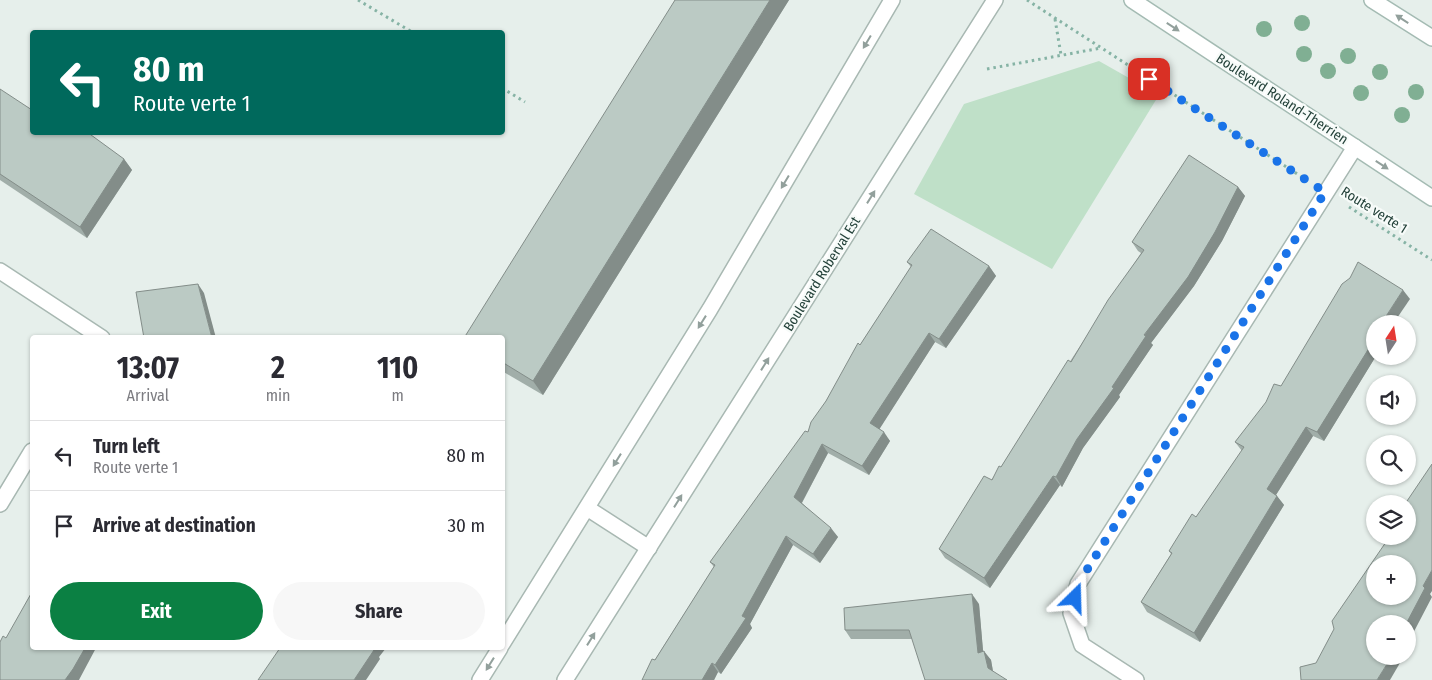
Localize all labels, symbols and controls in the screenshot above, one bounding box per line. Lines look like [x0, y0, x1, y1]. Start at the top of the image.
one-way arrow [1396, 14, 1409, 24]
one-way arrow [1166, 22, 1180, 32]
one-way arrow [863, 35, 872, 49]
text: 80 m [133, 48, 205, 90]
icon: left [50, 50, 115, 115]
street label: Boulevard Roland-Therrien [1213, 50, 1351, 148]
pin [1128, 58, 1170, 100]
icon: arrive [1135, 65, 1163, 93]
text: Route verte 1 [133, 90, 250, 117]
one-way arrow [1375, 160, 1388, 169]
one-way arrow [781, 175, 789, 189]
street label: Route verte 1 [1338, 183, 1410, 237]
one-way arrow [866, 190, 875, 204]
street label: Boulevard Roberval Est [780, 213, 864, 334]
one-way arrow [698, 315, 707, 328]
north arrow [1366, 315, 1416, 365]
map controls [1366, 315, 1416, 665]
text: 13:07 [117, 350, 179, 386]
text: 2 [271, 350, 285, 386]
text: 110 [377, 350, 418, 386]
one-way arrow [760, 357, 770, 371]
button: sound [1366, 375, 1416, 425]
text: Arrival [127, 386, 169, 405]
text: min [266, 386, 290, 405]
text: m [392, 386, 404, 405]
text: Turn left [93, 435, 160, 458]
button: search [1366, 435, 1416, 485]
icon: left [50, 442, 78, 470]
text: 80 m [447, 444, 485, 467]
one-way arrow [612, 454, 621, 467]
text: Route verte 1 [93, 458, 178, 477]
one-way arrow [674, 495, 683, 508]
button: layers [1366, 495, 1416, 545]
icon: arrive [50, 512, 78, 540]
text: Arrive at destination [93, 514, 256, 537]
text: 30 m [447, 514, 485, 537]
button: + [1366, 555, 1416, 605]
position arrow [1048, 571, 1100, 623]
button: Exit [50, 582, 263, 640]
button: Share [273, 582, 485, 640]
button: − [1366, 615, 1416, 665]
one-way arrow [587, 632, 596, 645]
one-way arrow [485, 657, 495, 670]

